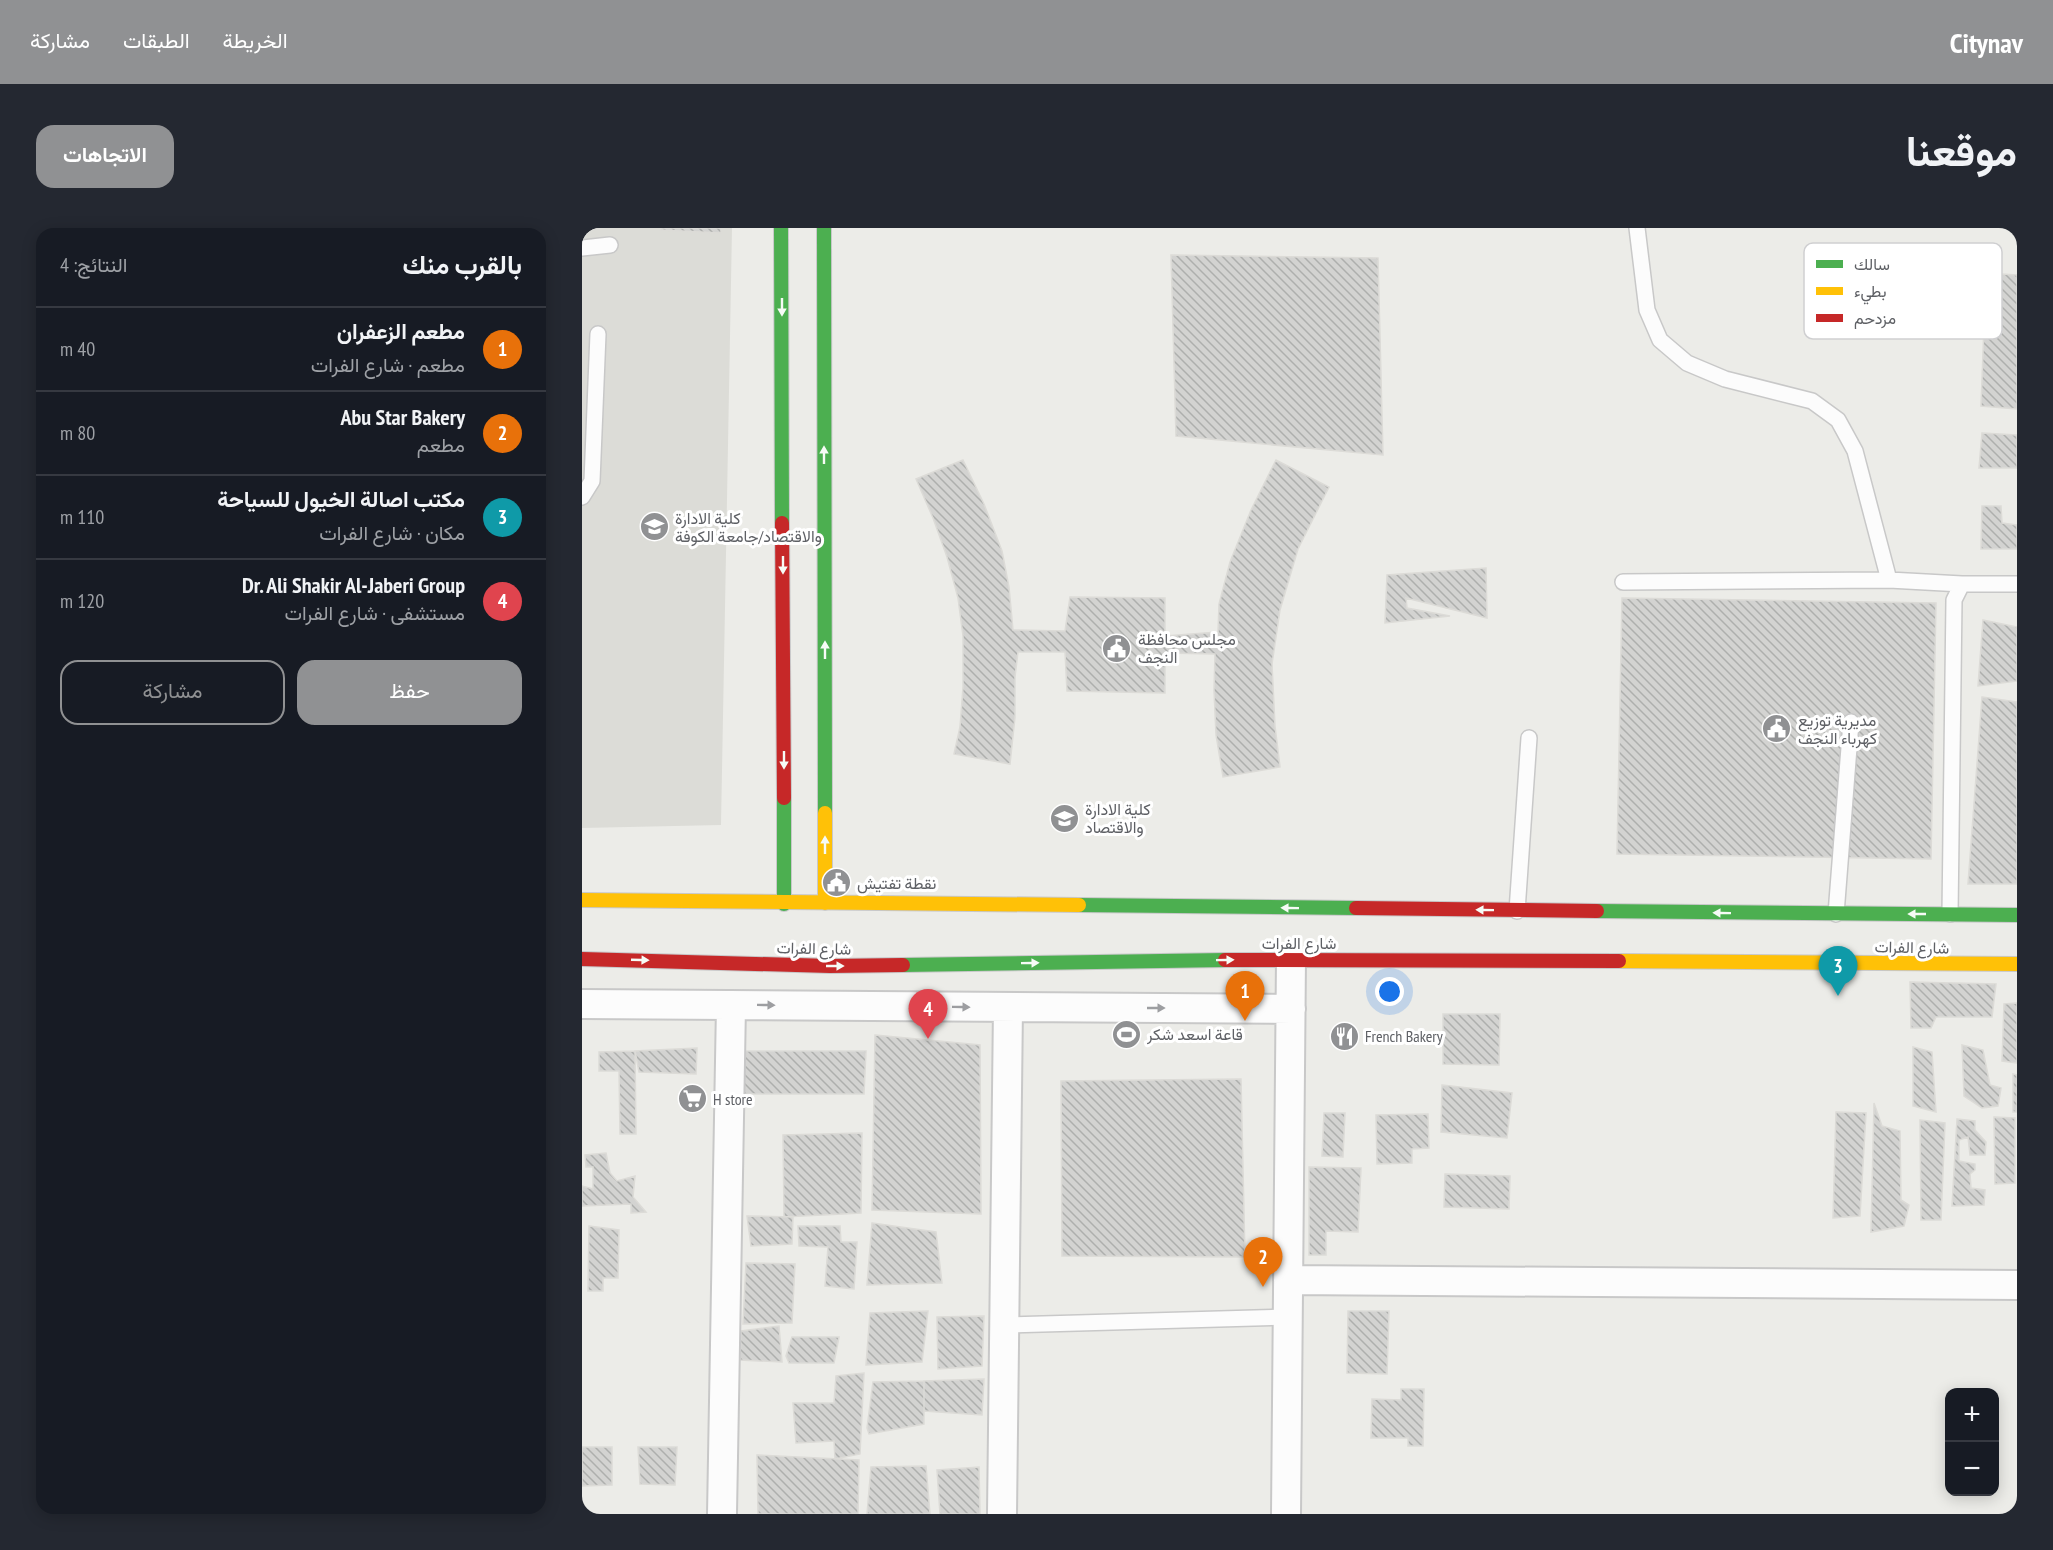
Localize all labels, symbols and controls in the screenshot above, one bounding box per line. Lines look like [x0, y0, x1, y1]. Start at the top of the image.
text: Citynav [1950, 24, 2023, 61]
text: مشاركة [30, 27, 90, 54]
text: الطبقات [123, 27, 190, 54]
text: الخريطة [223, 27, 288, 54]
text: موقعنا [1906, 123, 2017, 178]
button: الاتجاهات [36, 125, 174, 188]
legend [1804, 243, 2002, 339]
text: بالقرب منك [403, 248, 522, 281]
text: النتائج: 4 [60, 252, 127, 278]
text: سالك [1854, 254, 1890, 274]
text: بطيء [1854, 281, 1886, 305]
one-way arrow [777, 298, 787, 317]
text: مزدحم [1854, 308, 1896, 329]
text: مطعم الزعفران [337, 317, 465, 345]
text: 40 m [60, 336, 95, 362]
text: 1 [498, 336, 507, 362]
text: مطعم · شارع الفرات [311, 352, 465, 378]
text: Abu Star Bakery [340, 403, 465, 431]
text: 80 m [60, 420, 95, 446]
text: 2 [498, 420, 507, 446]
text: مطعم [417, 432, 465, 458]
one-way arrow [819, 445, 829, 464]
text: مكتب اصالة الخيول للسياحة [217, 485, 465, 513]
text: 110 m [60, 504, 104, 530]
text: 3 [498, 504, 507, 530]
place label: كلية الادارة والاقتصاد/جامعة الكوفة [675, 508, 822, 547]
school or university icon: كلية الادارة والاقتصاد/جامعة الكوفة [638, 511, 670, 543]
text: مكان · شارع الفرات [319, 520, 465, 546]
one-way arrow [778, 556, 788, 575]
text: Dr. Ali Shakir Al-Jaberi Group [242, 571, 465, 599]
text: 120 m [60, 588, 104, 614]
text: 4 [498, 588, 507, 614]
text: مستشفى · شارع الفرات [284, 600, 465, 626]
place label: مجلس محافظة النجف [1138, 629, 1236, 667]
public building icon: مجلس محافظة النجف [1101, 632, 1133, 664]
one-way arrow [820, 640, 829, 659]
button: مشاركة [60, 660, 285, 725]
button: حفظ [297, 660, 522, 725]
place label: مديرية توزيع كهرباء النجف [1798, 710, 1877, 749]
public building icon: مديرية توزيع كهرباء النجف [1761, 713, 1793, 745]
one-way arrow [779, 751, 789, 770]
place label: كلية الادارة والاقتصاد [1085, 799, 1151, 838]
school or university icon: كلية الادارة والاقتصاد [1048, 802, 1080, 834]
one-way arrow [820, 835, 830, 854]
public building icon: نقطة تفتيش [820, 867, 852, 899]
place label: نقطة تفتيش [857, 873, 936, 894]
one-way arrow [1280, 903, 1299, 913]
one-way arrow [1475, 905, 1494, 915]
one-way arrow [1712, 908, 1731, 918]
one-way arrow [1907, 909, 1926, 919]
street label: شارع الفرات [1262, 933, 1336, 955]
street label: شارع الفرات [1874, 936, 1949, 960]
street label: شارع الفرات [776, 937, 851, 961]
pin: 3 [1818, 946, 1858, 996]
one-way arrow [1216, 955, 1235, 965]
one-way arrow [631, 956, 650, 965]
one-way arrow [1021, 958, 1040, 968]
one-way arrow [826, 961, 845, 971]
pin: 1 [1226, 972, 1264, 1021]
your location [1375, 977, 1404, 1006]
pin: 4 [908, 990, 948, 1039]
one-way arrow [757, 1000, 776, 1010]
one-way arrow [952, 1002, 971, 1012]
one-way arrow [1147, 1004, 1166, 1013]
sports icon: قاعة اسعد شكر [1110, 1018, 1142, 1050]
restaurant icon: French Bakery [1328, 1020, 1360, 1052]
place label: قاعة اسعد شكر [1146, 1024, 1243, 1045]
place label: French Bakery [1365, 1026, 1443, 1046]
supermarket icon: H store [676, 1083, 708, 1115]
place label: H store [713, 1089, 753, 1109]
pin: 2 [1244, 1238, 1282, 1287]
map controls [1945, 1388, 1999, 1496]
button: + [1945, 1388, 1999, 1442]
button: − [1945, 1442, 1999, 1496]

